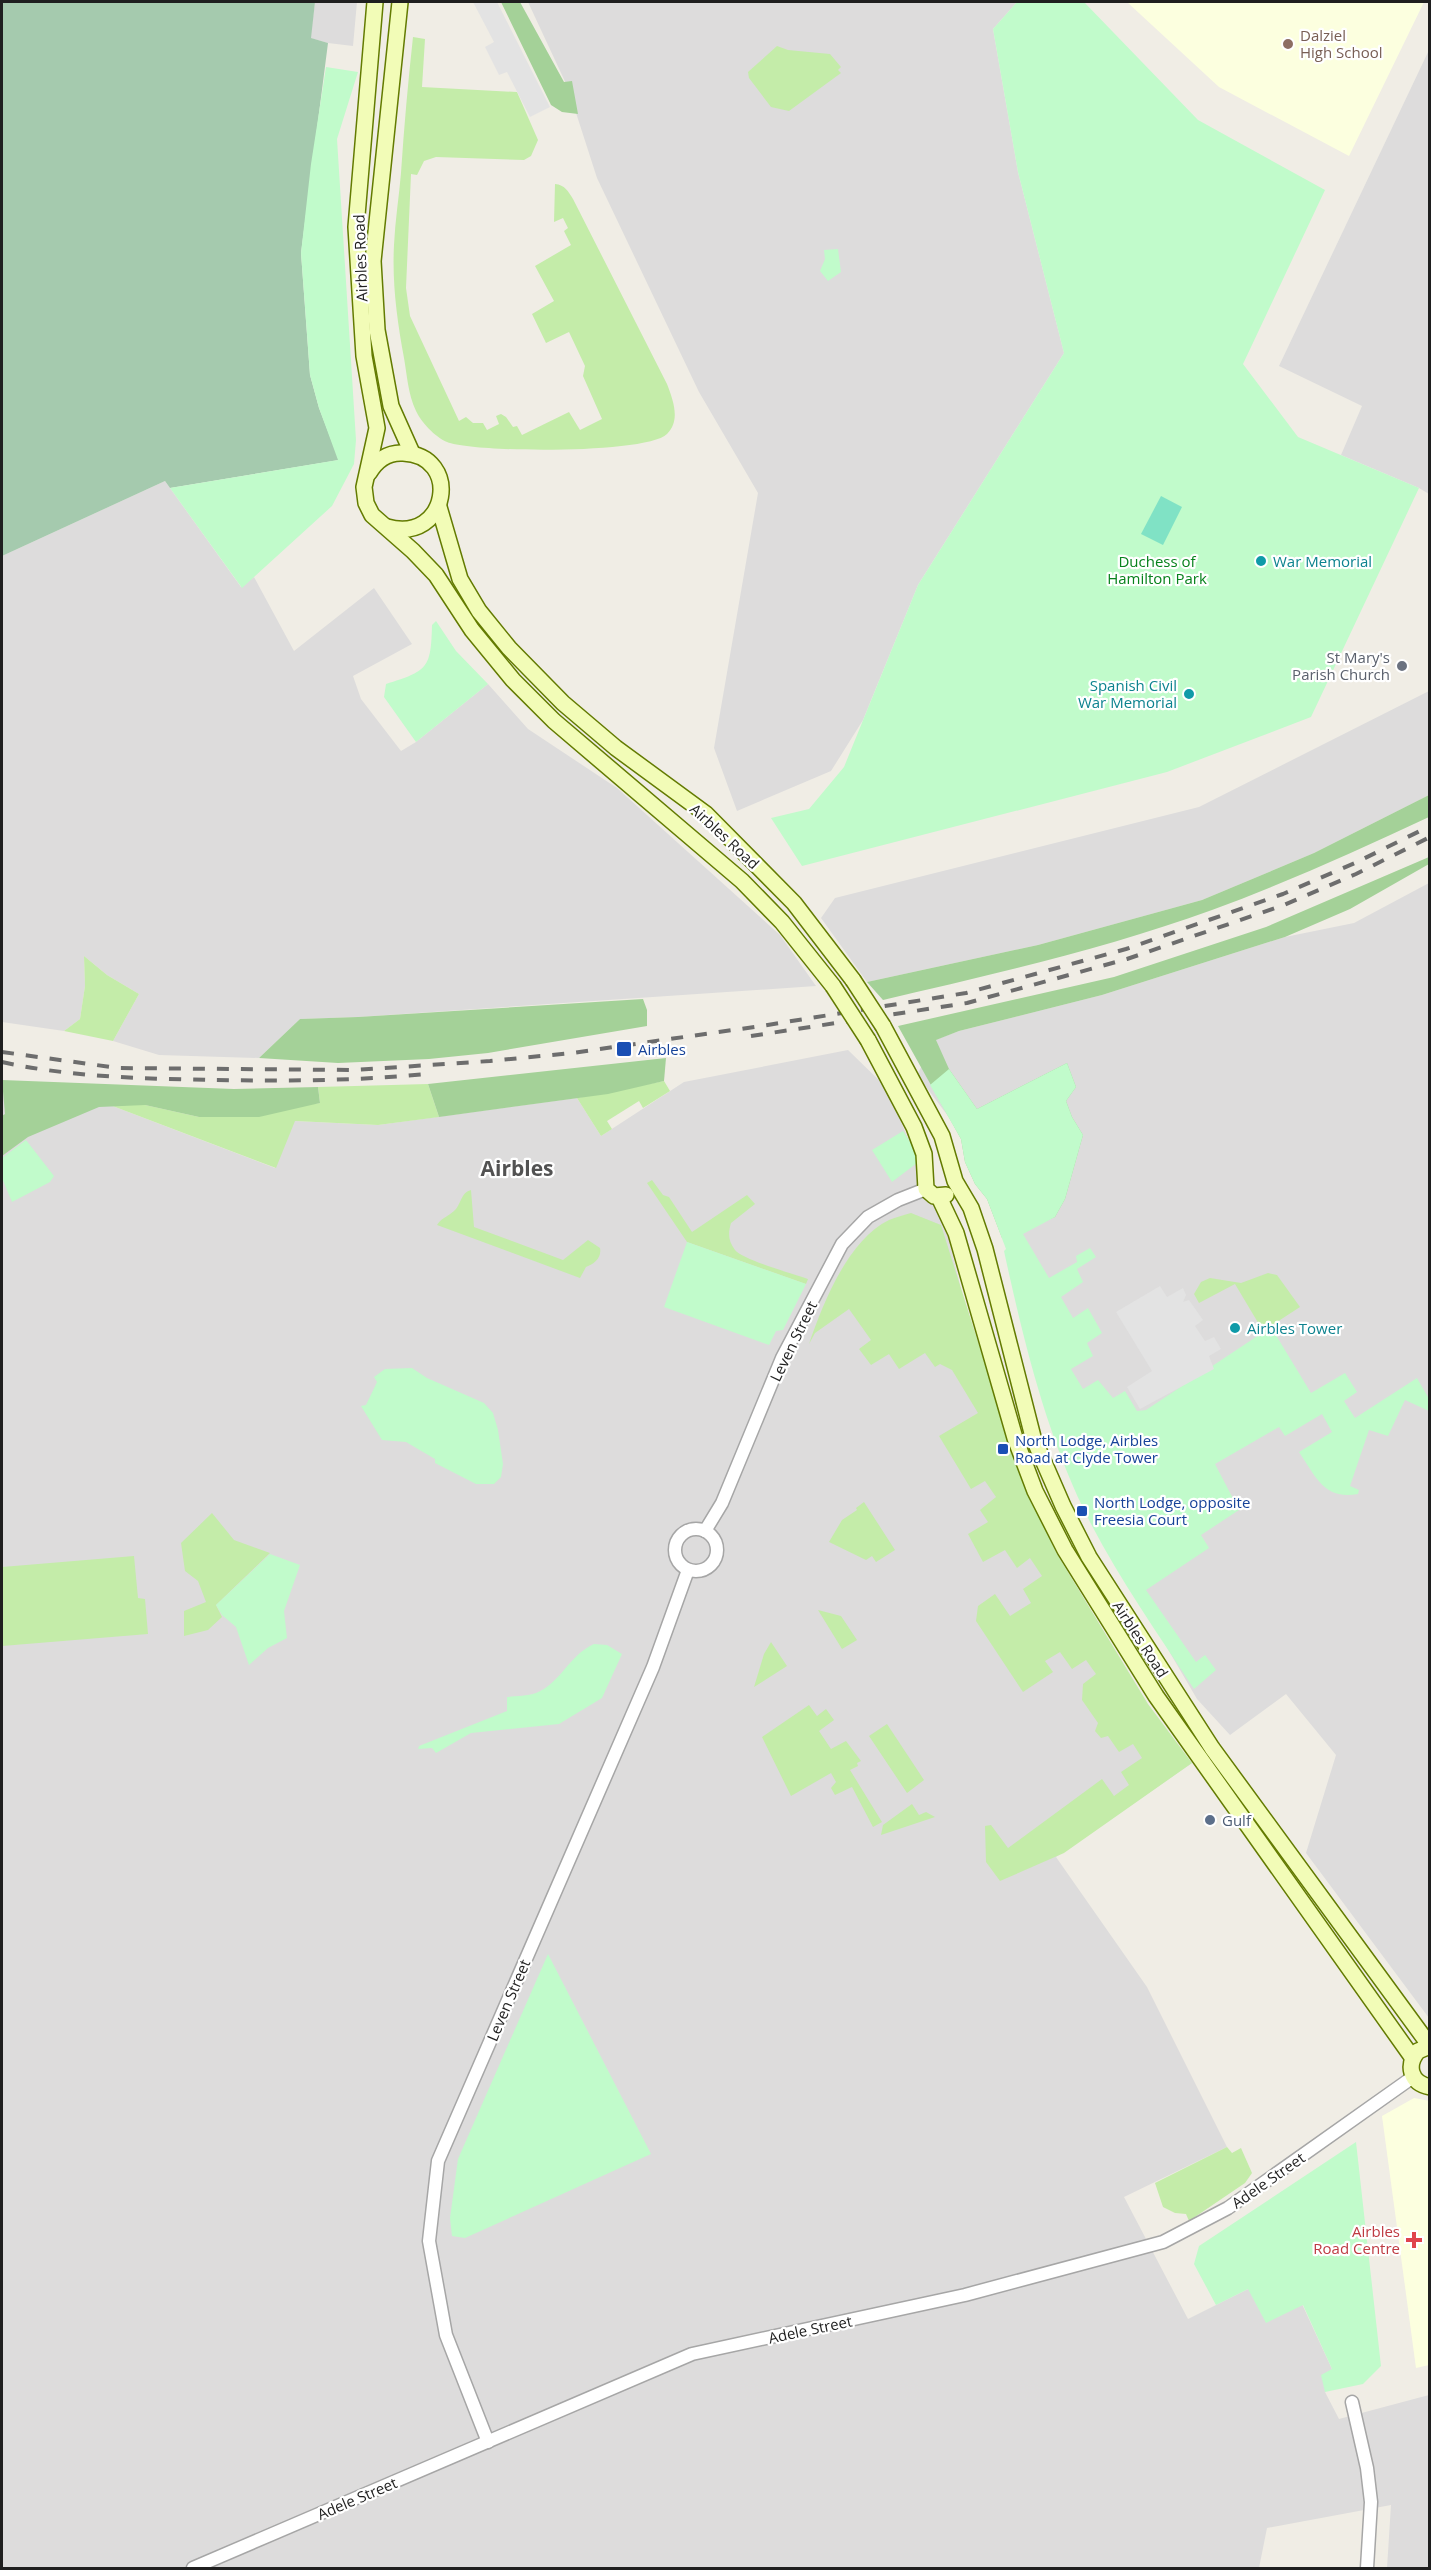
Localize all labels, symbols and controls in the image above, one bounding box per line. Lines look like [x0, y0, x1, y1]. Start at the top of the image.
place label: Dalziel High School [1300, 25, 1383, 62]
marker: Dalziel High School [1281, 37, 1295, 51]
street label: Airbles Road [348, 214, 372, 302]
park label: Duchess of Hamilton Park [1107, 551, 1207, 588]
place label: War Memorial [1273, 551, 1372, 571]
marker: War Memorial [1254, 554, 1268, 568]
place label: St Mary's Parish Church [1292, 647, 1390, 684]
marker: St Mary's Parish Church [1395, 659, 1409, 673]
place label: Spanish Civil War Memorial [1078, 675, 1177, 712]
marker: Spanish Civil War Memorial [1182, 687, 1196, 701]
street label: Airbles Road [686, 799, 764, 873]
place label: Airbles [638, 1039, 686, 1059]
marker: Airbles [615, 1040, 633, 1058]
district label: Airbles [481, 1154, 553, 1182]
street label: Leven Street [765, 1297, 821, 1385]
place label: Airbles Tower [1247, 1318, 1342, 1338]
marker: Airbles Tower [1228, 1321, 1242, 1335]
place label: North Lodge, Airbles Road at Clyde Tower [1015, 1430, 1158, 1467]
marker: North Lodge, Airbles Road at Clyde Tower [996, 1442, 1010, 1456]
place label: North Lodge, opposite Freesia Court [1094, 1492, 1250, 1529]
marker: North Lodge, opposite Freesia Court [1075, 1504, 1089, 1518]
street label: Airbles Road [1109, 1597, 1173, 1681]
place label: Gulf [1222, 1810, 1252, 1830]
marker: Gulf [1203, 1813, 1217, 1827]
street label: Leven Street [482, 1956, 534, 2044]
street label: Adele Street [1227, 2147, 1309, 2213]
place label: Airbles Road Centre [1313, 2221, 1400, 2258]
marker: Airbles Road Centre [1405, 2231, 1423, 2249]
street label: Adele Street [766, 2310, 854, 2348]
street label: Adele Street [314, 2472, 400, 2524]

